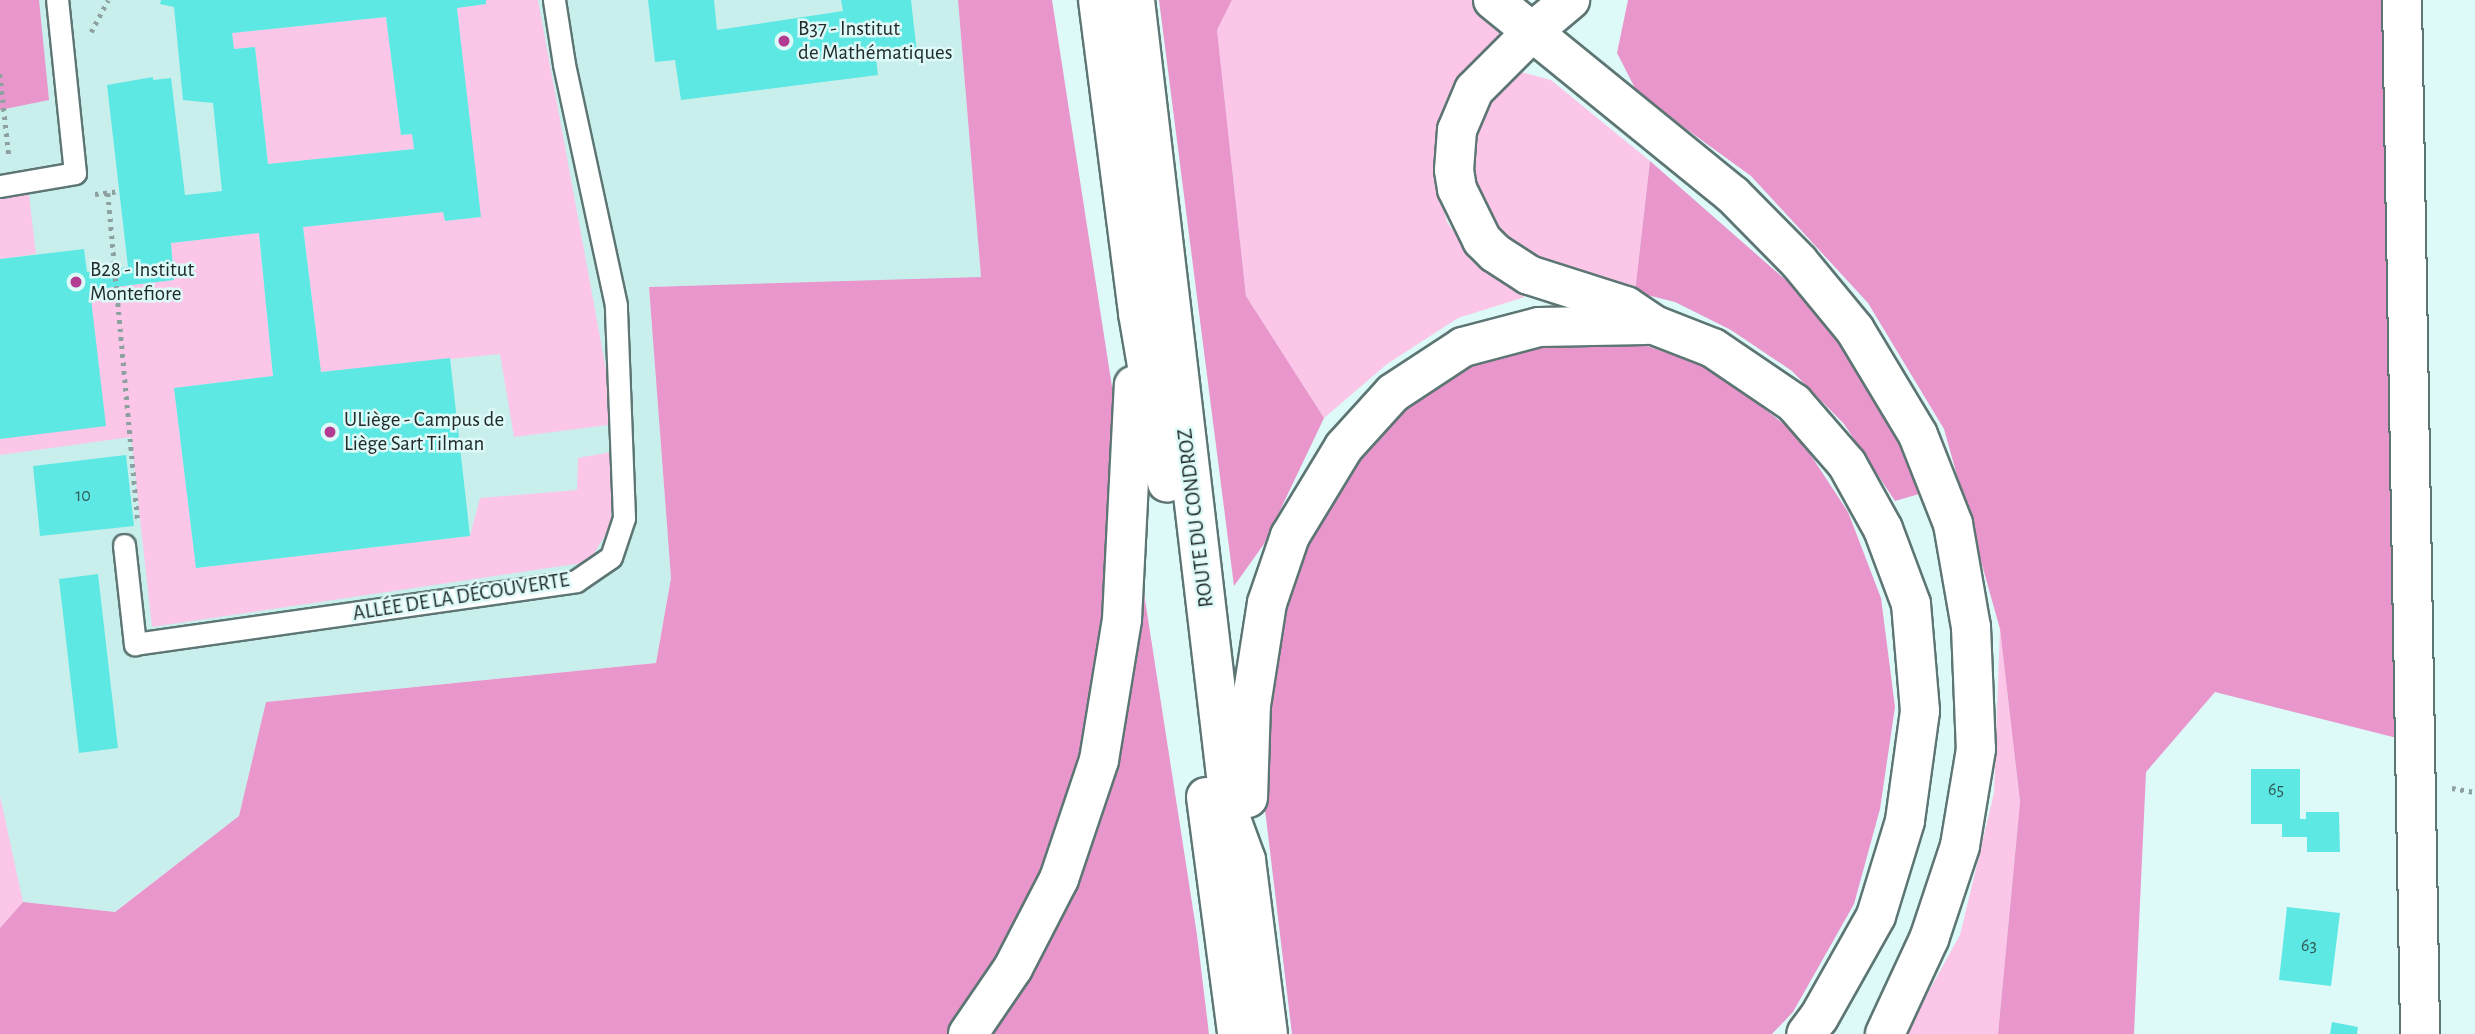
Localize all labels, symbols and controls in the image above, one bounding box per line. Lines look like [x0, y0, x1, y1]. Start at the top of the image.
place label: B37 - Institut de Mathématiques [798, 16, 953, 66]
marker: B37 - Institut de Mathématiques [776, 33, 792, 49]
place label: B28 - Institut Montefiore [90, 257, 194, 307]
marker: B28 - Institut Montefiore [68, 274, 84, 290]
place label: ULiège - Campus de Liège Sart Tilman [344, 407, 504, 457]
marker: ULiège - Campus de Liège Sart Tilman [322, 424, 338, 440]
street label: ROUTE DU CONDROZ [1173, 427, 1219, 609]
house number: 10 [75, 485, 91, 507]
street label: ALLÉE DE LA DÉCOUVERTE [351, 567, 571, 627]
house number: 65 [2268, 779, 2284, 801]
house number: 63 [2301, 935, 2317, 957]

